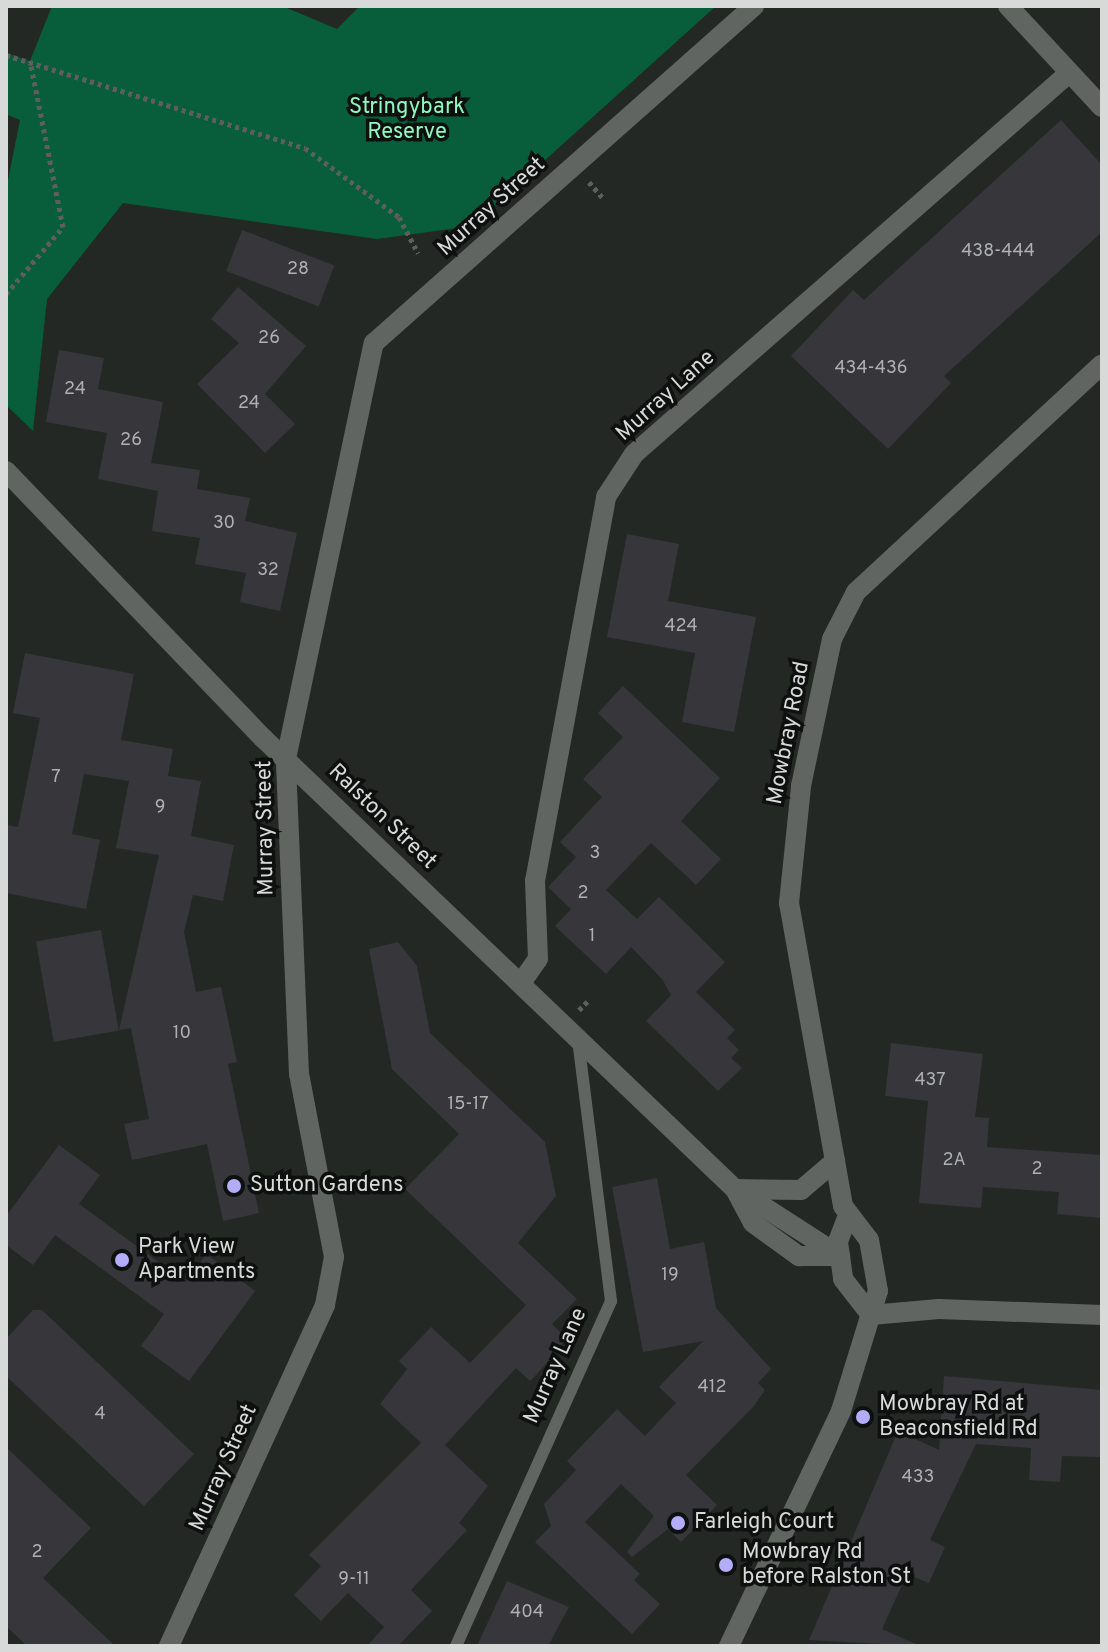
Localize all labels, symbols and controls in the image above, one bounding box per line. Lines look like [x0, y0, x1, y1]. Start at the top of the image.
park label: Stringybark Reserve [349, 94, 465, 146]
street label: Murray Street [433, 152, 551, 262]
house number: 438-444 [961, 241, 1035, 263]
house number: 28 [287, 259, 309, 281]
house number: 26 [258, 328, 280, 350]
street label: Murray Lane [611, 345, 721, 447]
house number: 434-436 [834, 358, 908, 380]
house number: 24 [64, 379, 86, 401]
house number: 24 [238, 393, 260, 415]
house number: 26 [120, 430, 142, 452]
house number: 30 [213, 513, 235, 535]
house number: 32 [257, 560, 279, 582]
house number: 424 [664, 616, 698, 638]
street label: Mowbray Road [762, 659, 816, 807]
street label: Ralston Street [322, 759, 442, 875]
street label: Murray Street [252, 760, 280, 896]
house number: 7 [51, 767, 61, 789]
house number: 9 [155, 797, 165, 819]
house number: 3 [590, 843, 600, 865]
house number: 2 [577, 883, 589, 905]
house number: 1 [589, 926, 595, 948]
house number: 10 [173, 1023, 191, 1045]
house number: 437 [914, 1070, 946, 1092]
house number: 15-17 [447, 1094, 489, 1116]
house number: 2A [942, 1150, 966, 1172]
house number: 2 [1031, 1159, 1043, 1181]
place label: Sutton Gardens [250, 1173, 403, 1199]
marker: Sutton Gardens [225, 1177, 243, 1195]
place label: Park View Apartments [138, 1234, 255, 1286]
marker: Park View Apartments [113, 1251, 131, 1269]
house number: 19 [661, 1265, 679, 1287]
street label: Murray Lane [519, 1304, 593, 1428]
house number: 412 [698, 1377, 726, 1399]
place label: Mowbray Rd at Beaconsfield Rd [879, 1391, 1038, 1442]
street label: Murray Street [184, 1401, 264, 1535]
house number: 4 [94, 1404, 106, 1426]
marker: Mowbray Rd at Beaconsfield Rd [854, 1408, 872, 1426]
house number: 433 [902, 1467, 934, 1489]
place label: Farleigh Court [694, 1510, 834, 1536]
marker: Farleigh Court [669, 1514, 687, 1532]
place label: Mowbray Rd before Ralston St [742, 1539, 911, 1590]
house number: 2 [31, 1542, 43, 1564]
marker: Mowbray Rd before Ralston St [717, 1556, 735, 1574]
house number: 9-11 [338, 1569, 370, 1591]
house number: 404 [510, 1602, 544, 1624]

